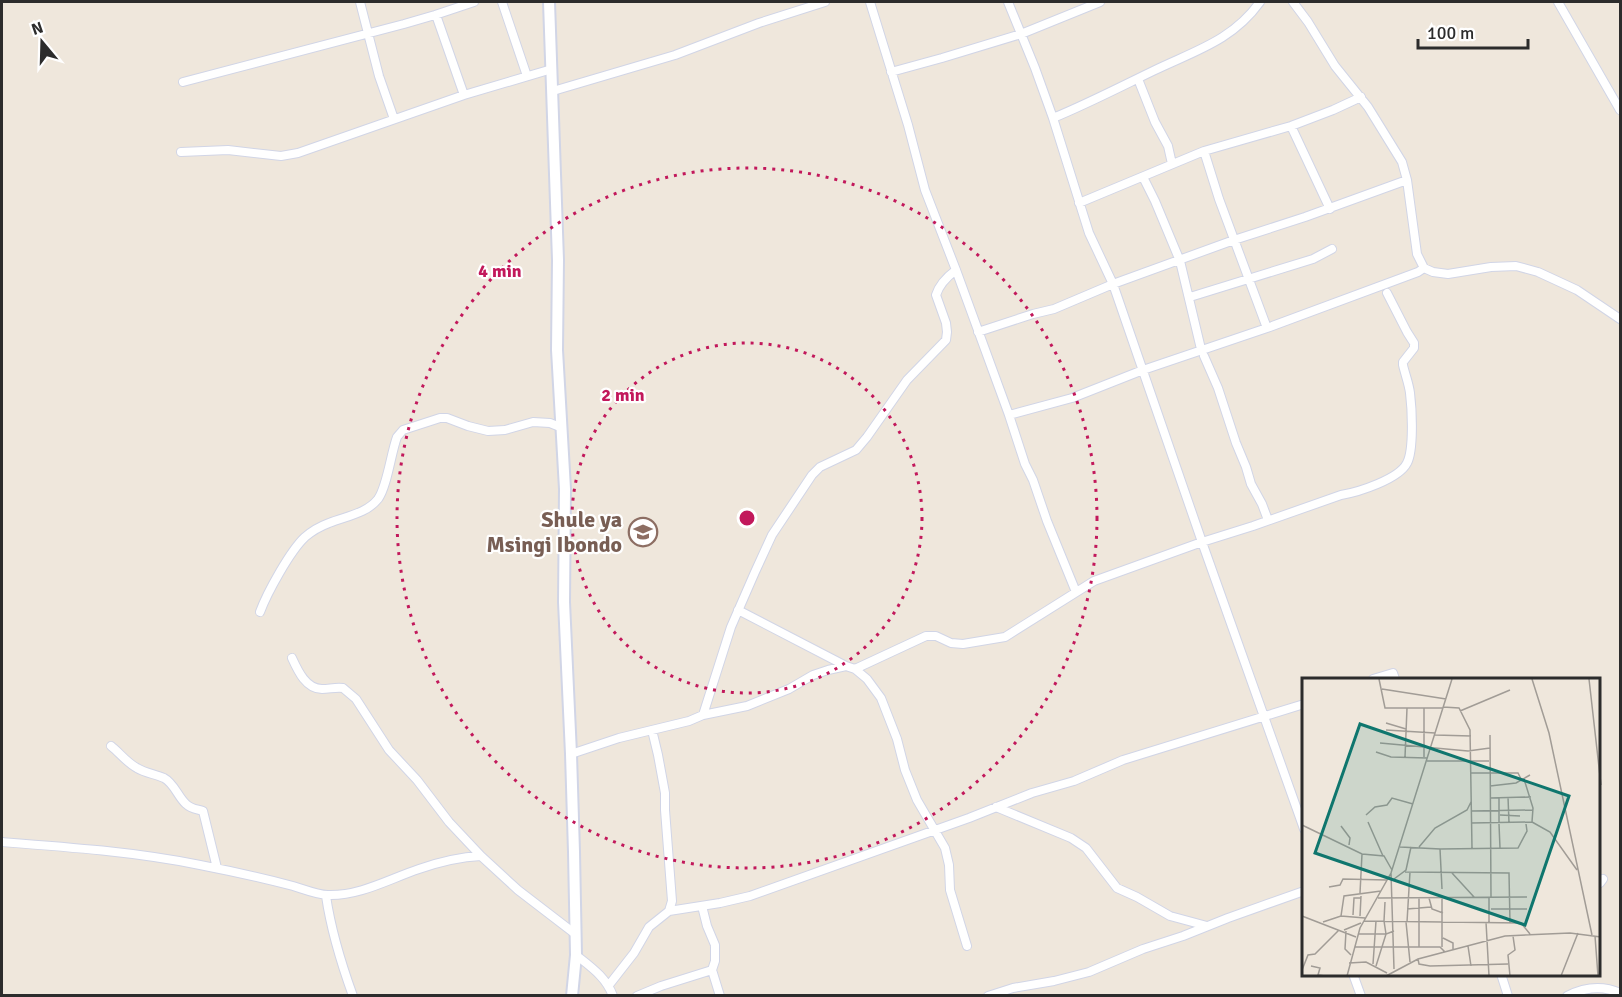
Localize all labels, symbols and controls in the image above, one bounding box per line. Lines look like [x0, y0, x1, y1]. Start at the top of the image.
north arrow [12, 12, 72, 72]
scale bar [1418, 12, 1528, 50]
text: N [29, 17, 46, 40]
text: 100 m [1427, 22, 1474, 44]
text: 4 min [478, 260, 522, 282]
text: 2 min [601, 384, 645, 406]
place label: Shule ya Msingi Ibondo [487, 506, 622, 558]
centre of rings [737, 508, 757, 528]
school or university icon: Shule ya Msingi Ibondo [627, 516, 659, 548]
inset map [1302, 678, 1601, 976]

